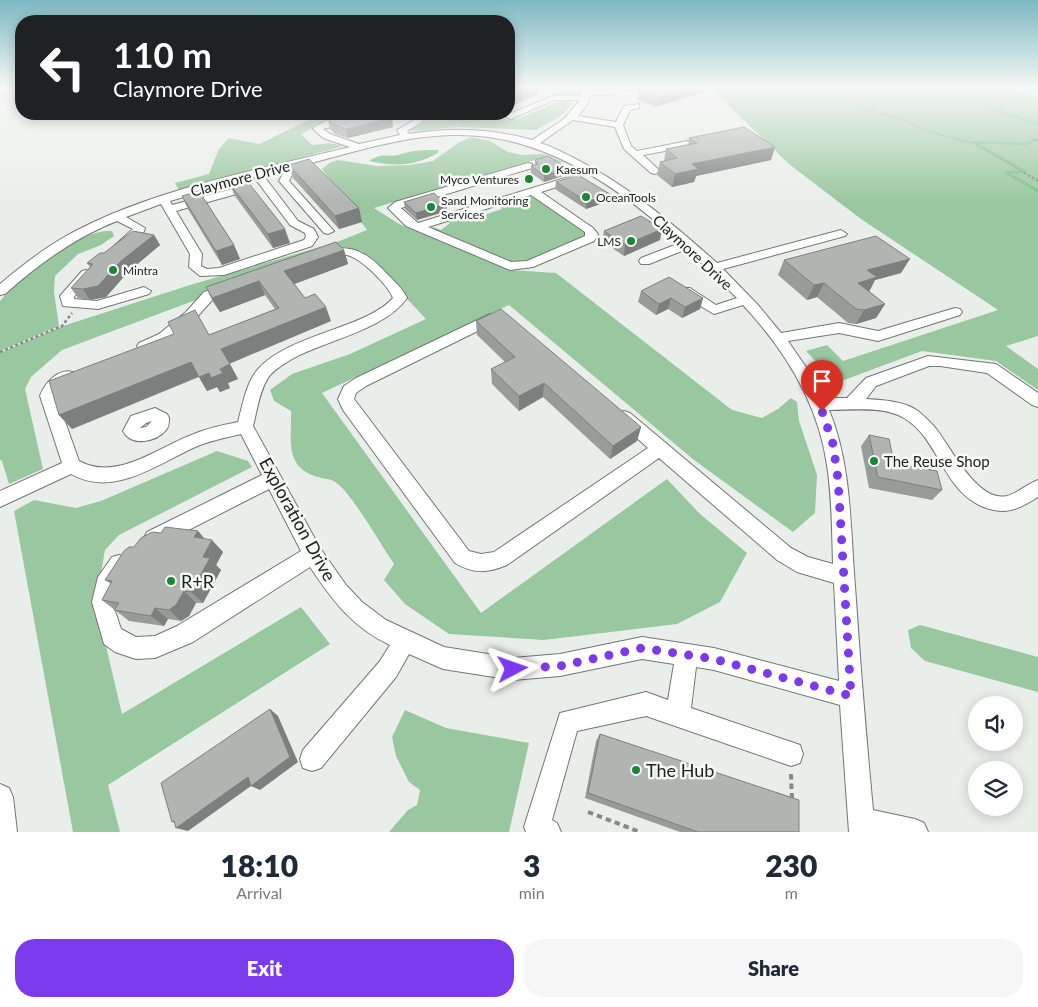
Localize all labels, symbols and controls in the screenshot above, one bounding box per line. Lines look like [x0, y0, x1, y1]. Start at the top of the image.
text: 110 m [113, 33, 212, 75]
icon: left [30, 35, 95, 100]
text: Claymore Drive [113, 75, 263, 102]
street label: Claymore Drive [188, 156, 292, 200]
place label: Kaesum [556, 162, 598, 177]
marker: Kaesum [540, 163, 552, 175]
place label: Myco Ventures [440, 172, 519, 187]
marker: Myco Ventures [523, 173, 535, 185]
place label: OceanTools [596, 190, 656, 205]
marker: OceanTools [580, 191, 592, 203]
place label: Sand Monitoring Services [441, 193, 528, 222]
marker: Sand Monitoring Services [425, 201, 437, 213]
street label: Claymore Drive [650, 211, 737, 293]
place label: LMS [597, 234, 621, 249]
marker: LMS [625, 235, 637, 247]
place label: Mintra [123, 263, 158, 278]
marker: Mintra [107, 264, 119, 276]
pin [801, 360, 843, 411]
icon: arrive [808, 367, 836, 395]
place label: The Reuse Shop [884, 452, 990, 470]
street label: Exploration Drive [255, 453, 341, 585]
marker: The Reuse Shop [868, 455, 880, 467]
place label: R+R [181, 570, 215, 592]
marker: R+R [165, 575, 177, 587]
position arrow [486, 642, 538, 694]
map controls [968, 696, 1023, 816]
button: sound [968, 696, 1023, 751]
place label: The Hub [646, 759, 714, 781]
button: layers [968, 761, 1023, 816]
marker: The Hub [630, 764, 642, 776]
text: 18:10 [221, 847, 298, 883]
text: 3 [523, 847, 540, 883]
text: 230 [765, 847, 817, 883]
text: Arrival [236, 883, 282, 902]
text: min [519, 883, 545, 902]
text: m [785, 883, 798, 902]
button: Exit [15, 939, 514, 997]
button: Share [524, 939, 1023, 997]

